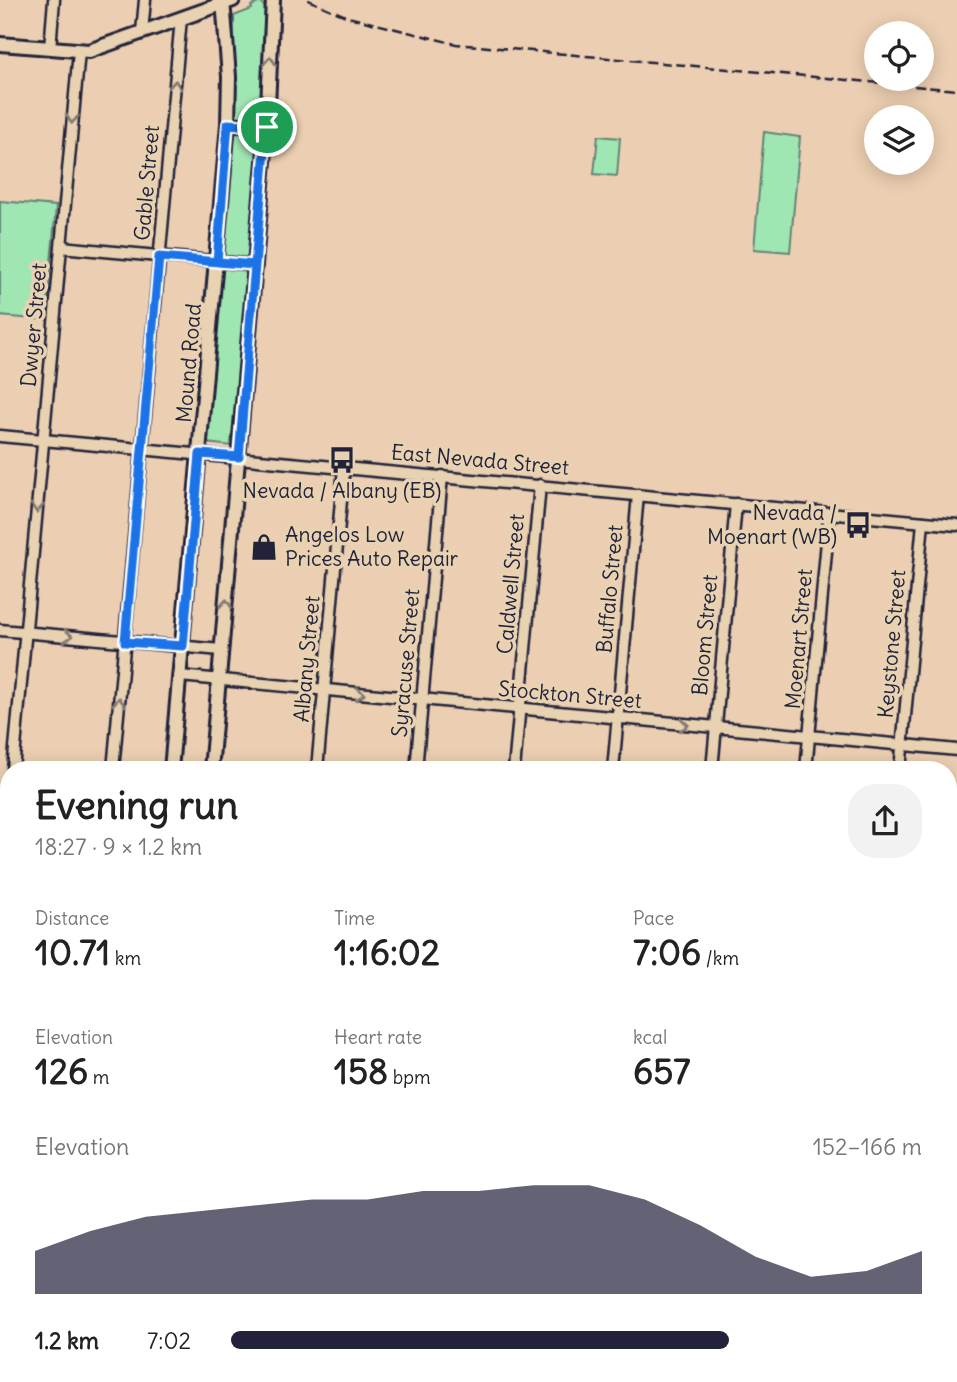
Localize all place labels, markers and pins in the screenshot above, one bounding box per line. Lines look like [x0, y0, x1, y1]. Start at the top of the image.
pin [237, 97, 297, 157]
bus stop icon: Nevada / Albany (EB) [327, 445, 357, 475]
place label: Nevada / Albany (EB) [243, 477, 441, 504]
place label: Nevada / Moenart (WB) [707, 499, 837, 550]
bus stop icon: Nevada / Moenart (WB) [843, 510, 873, 540]
place label: Angelos Low Prices Auto Repair [285, 521, 459, 572]
shop icon: Angelos Low Prices Auto Repair [249, 532, 279, 562]

